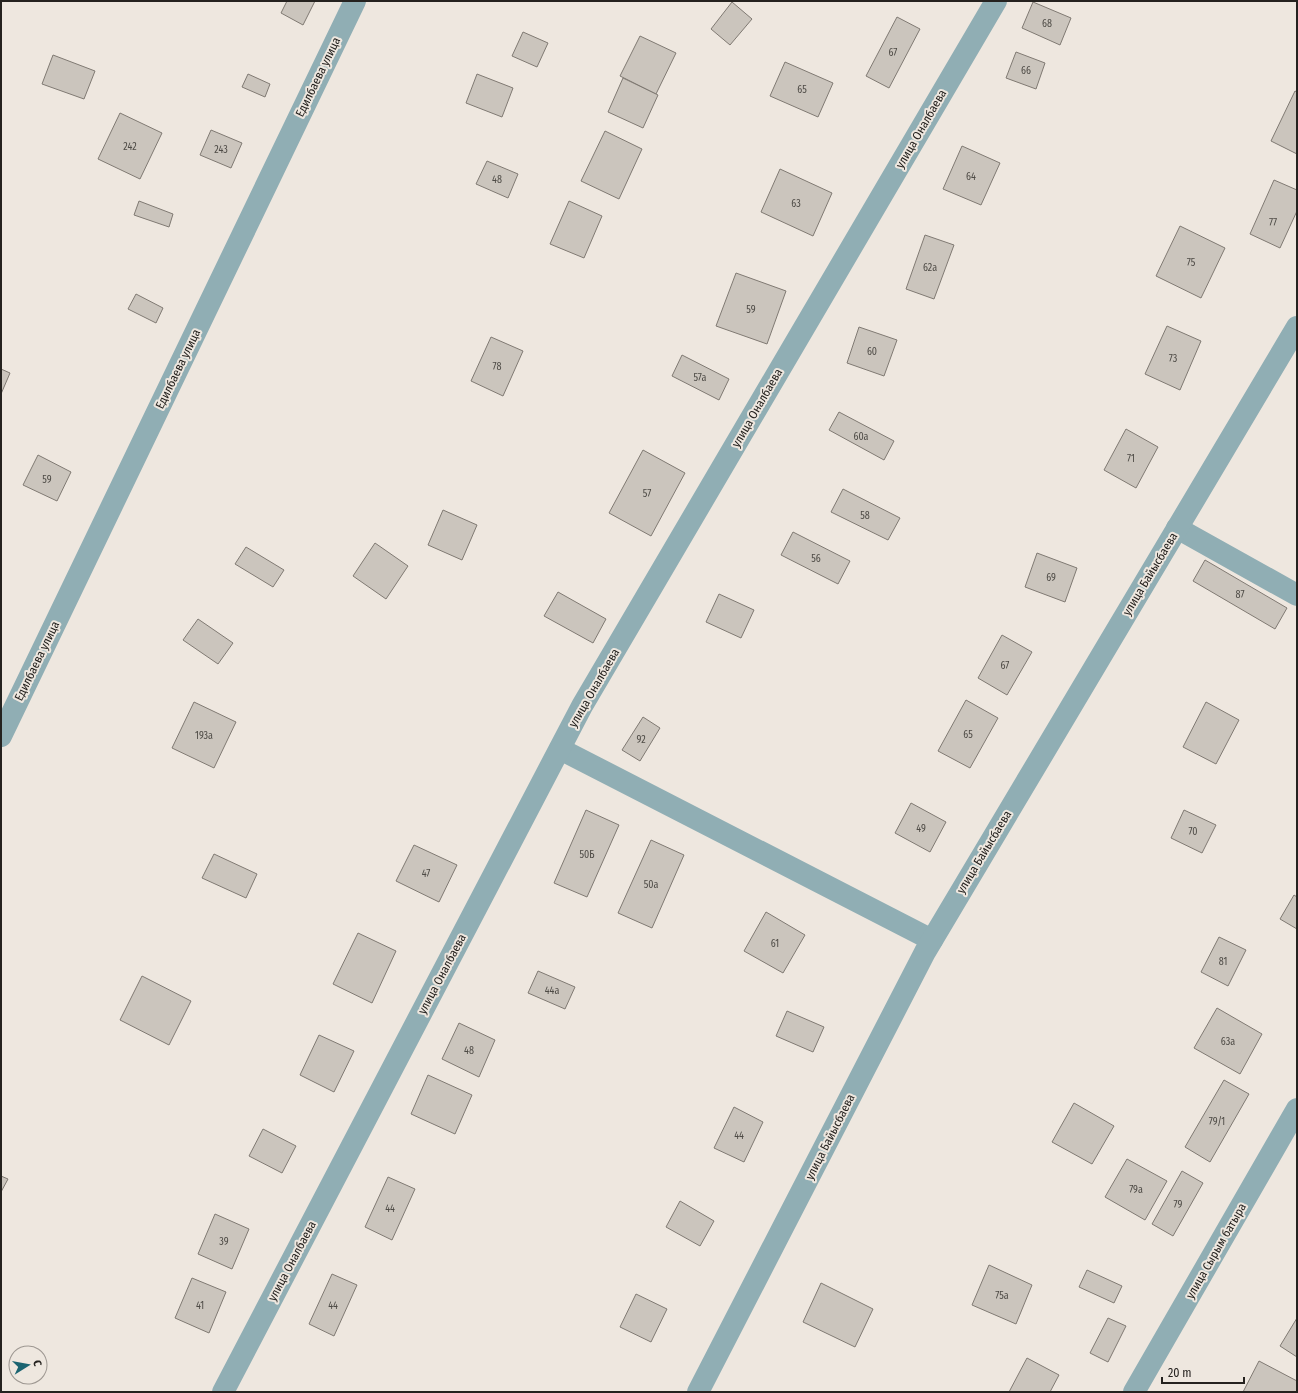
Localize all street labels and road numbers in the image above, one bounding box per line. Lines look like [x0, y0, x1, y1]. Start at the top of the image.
street label: Едилбаева улица [293, 35, 343, 119]
street label: улица Оналбаева [893, 87, 949, 171]
street label: Едилбаева улица [153, 327, 203, 411]
street label: улица Оналбаева [729, 366, 785, 450]
street label: улица Байысбаева [1120, 530, 1180, 618]
street label: Едилбаева улица [12, 619, 62, 703]
street label: улица Оналбаева [566, 646, 622, 730]
street label: улица Байысбаева [954, 808, 1014, 896]
street label: улица Оналбаева [415, 932, 469, 1016]
street label: улица Байысбаева [802, 1092, 858, 1182]
street label: улица Сырым батыра [1183, 1201, 1249, 1301]
street label: улица Оналбаева [265, 1219, 319, 1303]

